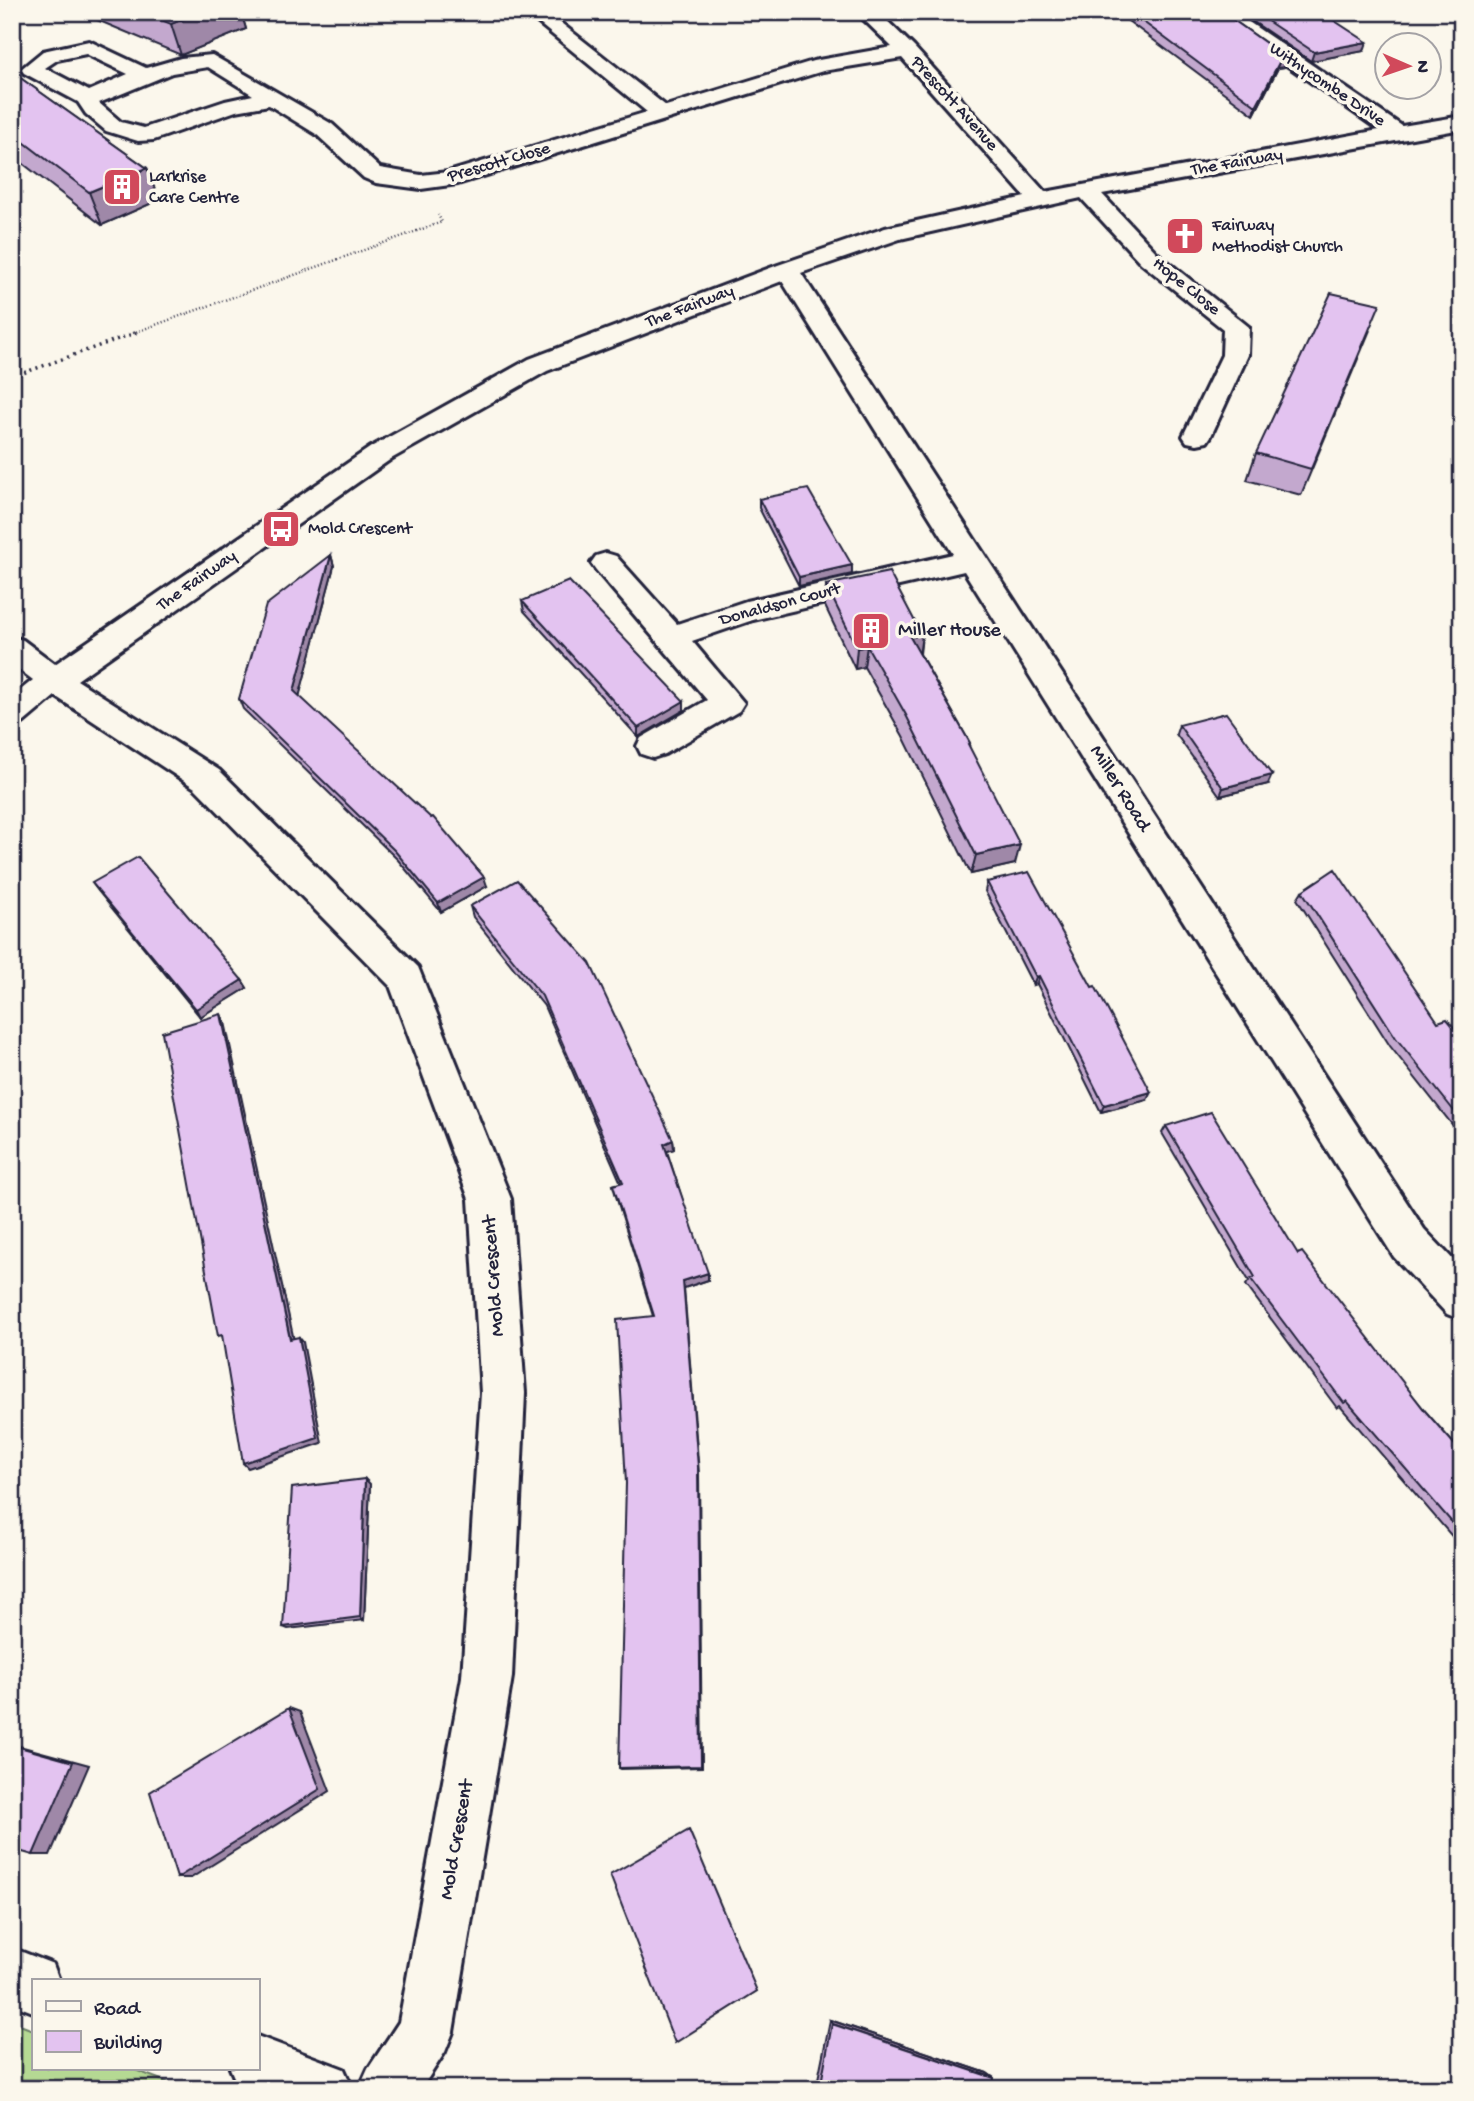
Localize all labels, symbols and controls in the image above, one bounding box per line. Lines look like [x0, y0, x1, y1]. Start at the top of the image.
north arrow [1372, 32, 1442, 102]
street label: Withycombe Drive [1265, 38, 1390, 132]
street label: Prescott Avenue [905, 51, 1003, 156]
text: N [1410, 60, 1433, 73]
street label: Prescott Close [444, 138, 553, 188]
street label: The Fairway [1189, 145, 1284, 182]
building icon: Larkrise Care Centre [101, 166, 143, 208]
place label: Larkrise Care Centre [149, 167, 240, 209]
church icon: Fairway Methodist Church [1164, 215, 1206, 257]
place label: Fairway Methodist Church [1211, 216, 1343, 258]
street label: Hope Close [1148, 253, 1225, 321]
street label: The Fairway [642, 281, 737, 334]
bus stop icon: Mold Crescent [260, 508, 302, 550]
place label: Mold Crescent [308, 519, 414, 540]
street label: The Fairway [152, 546, 241, 617]
street label: Donaldson Court [716, 578, 844, 631]
building icon: Miller House [850, 610, 892, 652]
place label: Miller House [898, 619, 1002, 644]
street label: Miller Road [1083, 741, 1156, 838]
street label: Mold Crescent [478, 1212, 512, 1337]
street label: Mold Crescent [435, 1776, 481, 1902]
legend [32, 1979, 259, 2070]
text: Road [94, 1998, 142, 2023]
text: Building [93, 2032, 163, 2057]

